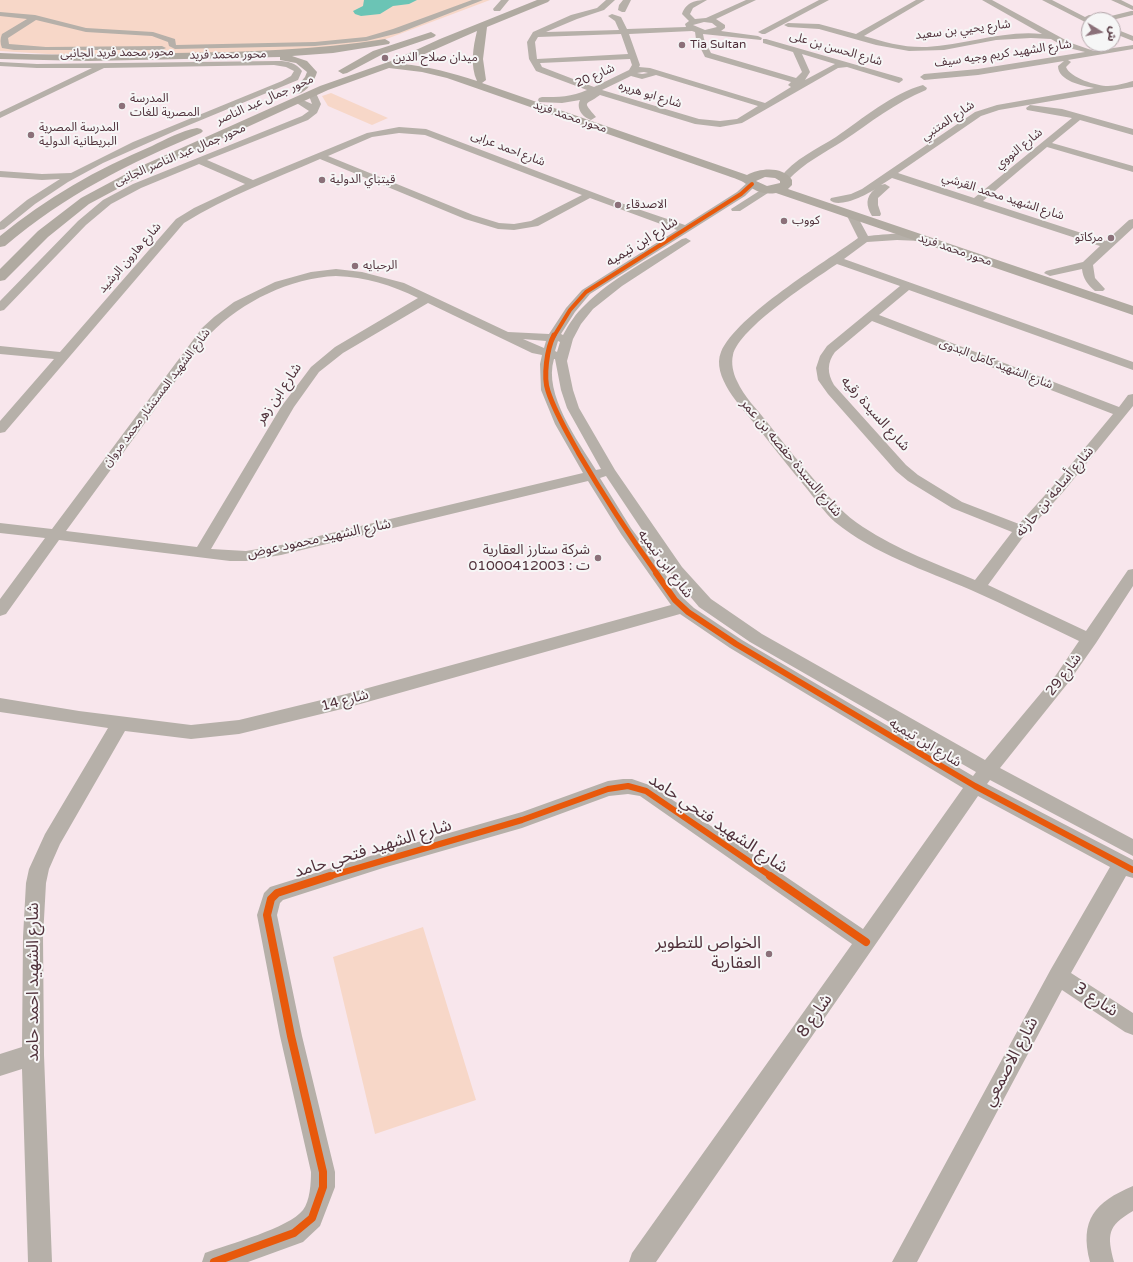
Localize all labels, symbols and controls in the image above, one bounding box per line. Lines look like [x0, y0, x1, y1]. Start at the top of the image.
north arrow [1081, 12, 1121, 52]
street label: شارع يحيي بن سعيد [915, 17, 1011, 43]
text: ش [1105, 25, 1120, 43]
street label: شارع الحسن بن على [788, 29, 884, 69]
street label: شارع الشهيد كريم وجيه سيف [933, 37, 1073, 71]
place label: Tia Sultan [690, 38, 746, 52]
marker: Tia Sultan [677, 40, 687, 50]
street label: محور محمد فريد الجانبى [60, 45, 174, 61]
street label: محور محمد فريد [189, 47, 267, 63]
place label: ميدان صلاح الدين [393, 51, 478, 65]
marker: ميدان صلاح الدين [380, 53, 390, 63]
street label: شارع 20 [573, 61, 617, 91]
street label: محور جمال عبد الناصر [214, 72, 316, 128]
street label: شارع ابو هريره [617, 79, 683, 111]
place label: المدرسة المصرية للغات [130, 92, 200, 120]
street label: محور محمد فريد [531, 98, 609, 136]
street label: شارع المتنبي [919, 98, 977, 144]
marker: المدرسة المصرية للغات [117, 101, 127, 111]
place label: المدرسة المصرية البريطانية الدولية [39, 121, 119, 149]
street label: محور جمال عبد الناصر الجانبى [112, 121, 248, 189]
street label: شارع النووي [992, 126, 1046, 172]
street label: شارع احمد عرابى [469, 128, 547, 170]
marker: المدرسة المصرية البريطانية الدولية [26, 130, 36, 140]
street label: شارع الشهيد محمد القرشي [940, 170, 1066, 224]
place label: قيتباي الدولية [330, 173, 395, 187]
marker: قيتباي الدولية [317, 175, 327, 185]
place label: الاصدقاء [626, 198, 667, 212]
marker: الاصدقاء [613, 200, 623, 210]
street label: شارع ابن تيميه [603, 213, 681, 271]
place label: كووب [792, 214, 820, 228]
marker: كووب [779, 216, 789, 226]
street label: شارع هارون الرشيد [95, 220, 165, 296]
street label: محور محمد فريد [916, 231, 994, 269]
place label: مركاتو [1075, 231, 1103, 245]
marker: مركاتو [1106, 233, 1116, 243]
place label: الرحبايه [363, 259, 397, 273]
marker: الرحبايه [350, 261, 360, 271]
street label: شارع الشهيد المستشار محمد مروان [100, 326, 214, 470]
street label: شارع الشهيد كامل البدوى [937, 336, 1055, 392]
street label: شارع ابن زهر [252, 360, 306, 428]
street label: شارع السيدة رقيه [837, 373, 913, 455]
street label: شارع السيدة حفصه بن عمر [737, 396, 845, 520]
street label: شارع أسامة بن حارثه [1012, 443, 1098, 541]
street label: شارع الشهيد محمود عوض [246, 516, 392, 562]
street label: شارع ابن تيميه [634, 526, 696, 602]
place label: شركة ستارز العقارية ت : 01000412003 [468, 542, 590, 574]
marker: شركة ستارز العقارية ت : 01000412003 [593, 553, 603, 563]
street label: شارع 29 [1043, 651, 1085, 699]
street label: شارع 14 [319, 687, 371, 715]
street label: شارع ابن تيميه [886, 715, 964, 771]
street label: شارع الشهيد فتحي حامد [645, 770, 791, 878]
street label: شارع الشهيد فتحي حامد [292, 815, 454, 883]
street label: شارع الشهيد احمد حامد [24, 902, 44, 1062]
place label: الخواص للتطوير العقارية [655, 934, 761, 974]
marker: الخواص للتطوير العقارية [764, 949, 774, 959]
street label: شارع 3 [1070, 978, 1122, 1022]
street label: شارع 8 [793, 990, 837, 1042]
street label: شارع الاصمعي [979, 1014, 1043, 1110]

